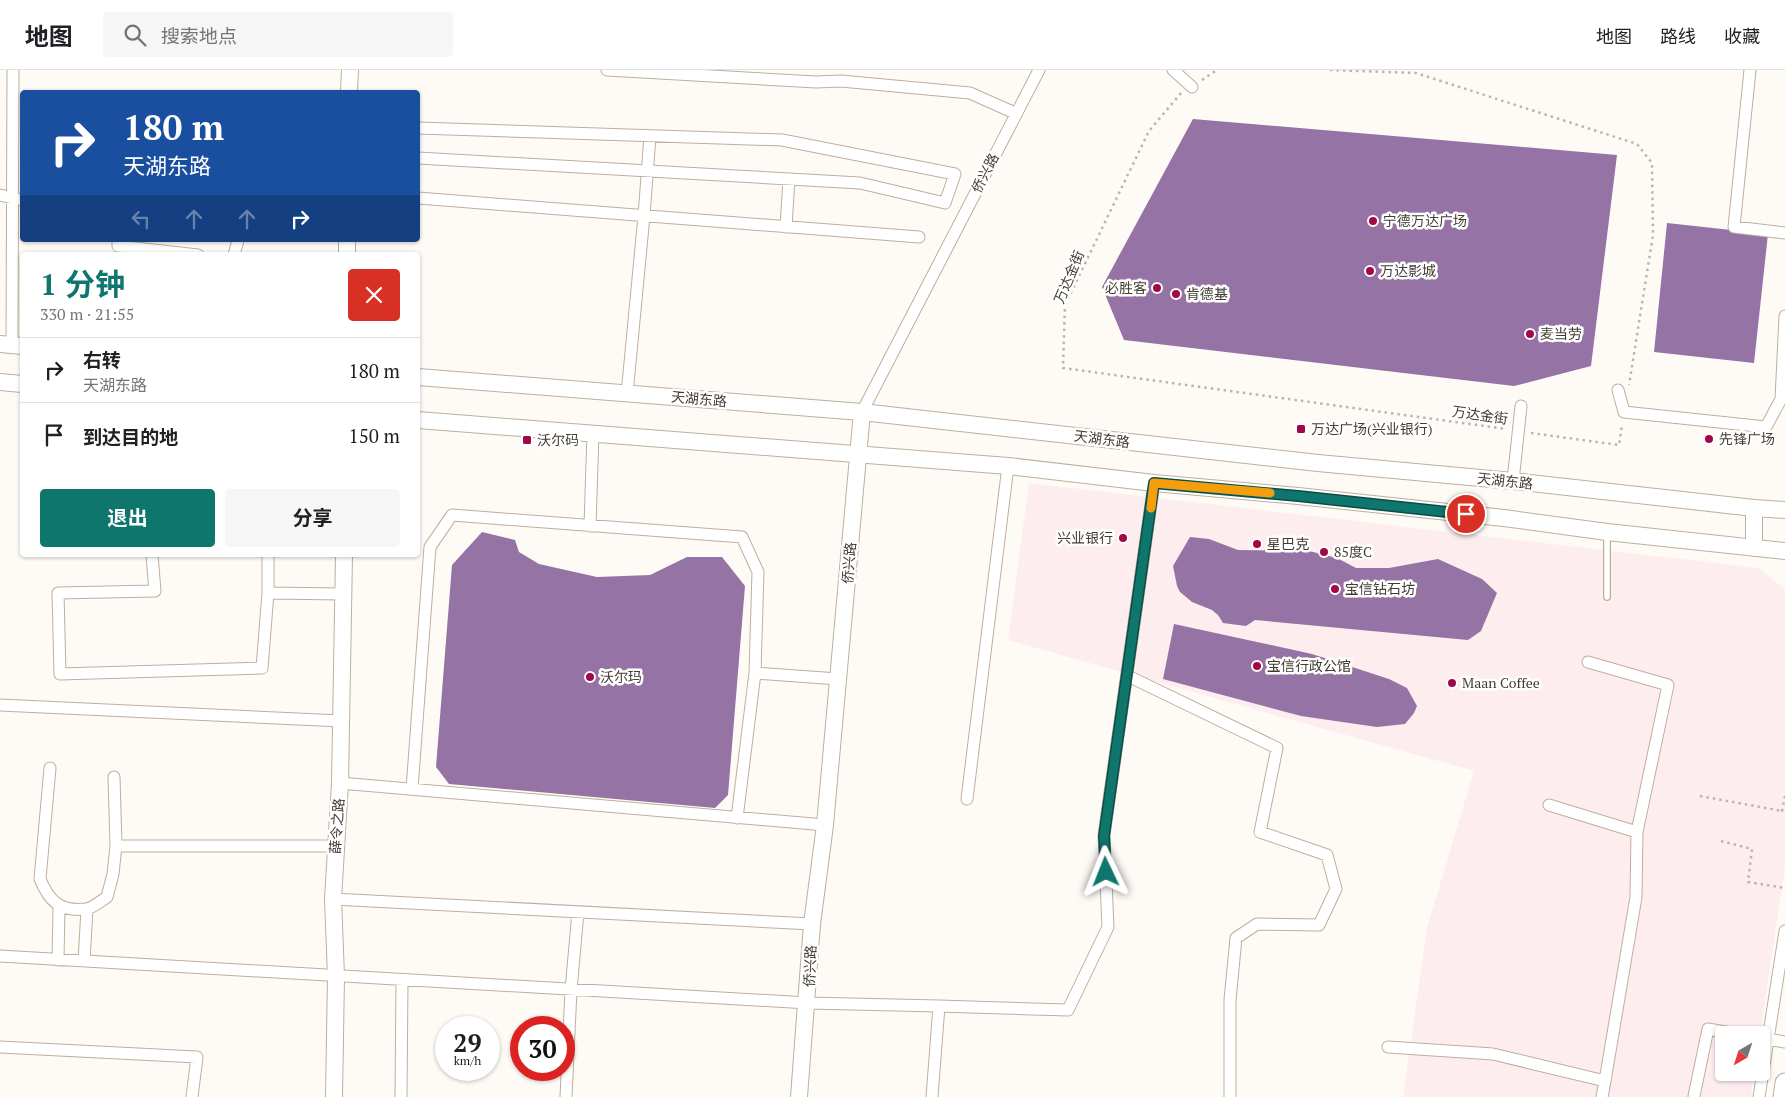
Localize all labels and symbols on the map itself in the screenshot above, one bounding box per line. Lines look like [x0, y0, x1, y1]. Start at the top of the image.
street label: 侨兴路 [967, 150, 1003, 196]
place label: 宁德万达广场 [1383, 211, 1467, 230]
marker: 宁德万达广场 [1367, 215, 1379, 227]
street label: 万达金街 [1049, 247, 1088, 306]
place label: 万达影城 [1380, 261, 1436, 280]
marker: 万达影城 [1364, 265, 1376, 277]
place label: 必胜客 [1105, 278, 1147, 297]
marker: 必胜客 [1151, 282, 1163, 294]
place label: 肯德基 [1186, 284, 1228, 303]
marker: 肯德基 [1170, 288, 1182, 300]
place label: 麦当劳 [1540, 324, 1582, 343]
marker: 麦当劳 [1524, 328, 1536, 340]
street label: 天湖东路 [670, 387, 728, 410]
street label: 万达金街 [1451, 401, 1509, 428]
place label: 万达广场(兴业银行) [1311, 419, 1433, 438]
marker: 万达广场(兴业银行) [1295, 423, 1307, 435]
street label: 天湖东路 [1073, 426, 1131, 451]
place label: 先锋广场 [1719, 429, 1775, 448]
place label: 沃尔码 [537, 430, 579, 449]
marker: 先锋广场 [1703, 433, 1715, 445]
marker: 沃尔码 [521, 434, 533, 446]
street label: 天湖东路 [1476, 468, 1534, 493]
pin [1445, 493, 1487, 535]
place label: 兴业银行 [1057, 528, 1113, 547]
marker: 兴业银行 [1117, 532, 1129, 544]
place label: 星巴克 [1267, 534, 1309, 553]
marker: 星巴克 [1251, 538, 1263, 550]
street label: 侨兴路 [837, 541, 860, 585]
place label: 85度C [1334, 542, 1372, 561]
marker: 85度C [1318, 546, 1330, 558]
place label: 宝信钻石坊 [1345, 579, 1415, 598]
marker: 宝信钻石坊 [1329, 583, 1341, 595]
place label: 宝信行政公馆 [1267, 656, 1351, 675]
marker: 宝信行政公馆 [1251, 660, 1263, 672]
place label: 沃尔玛 [600, 667, 642, 686]
marker: 沃尔玛 [584, 671, 596, 683]
place label: Maan Coffee [1462, 673, 1540, 692]
marker: Maan Coffee [1446, 677, 1458, 689]
street label: 薛令之路 [325, 797, 348, 855]
position arrow [1079, 845, 1131, 897]
street label: 侨兴路 [799, 945, 820, 987]
speed limit sign: 30 [510, 1016, 575, 1081]
north arrow [1715, 1026, 1770, 1081]

